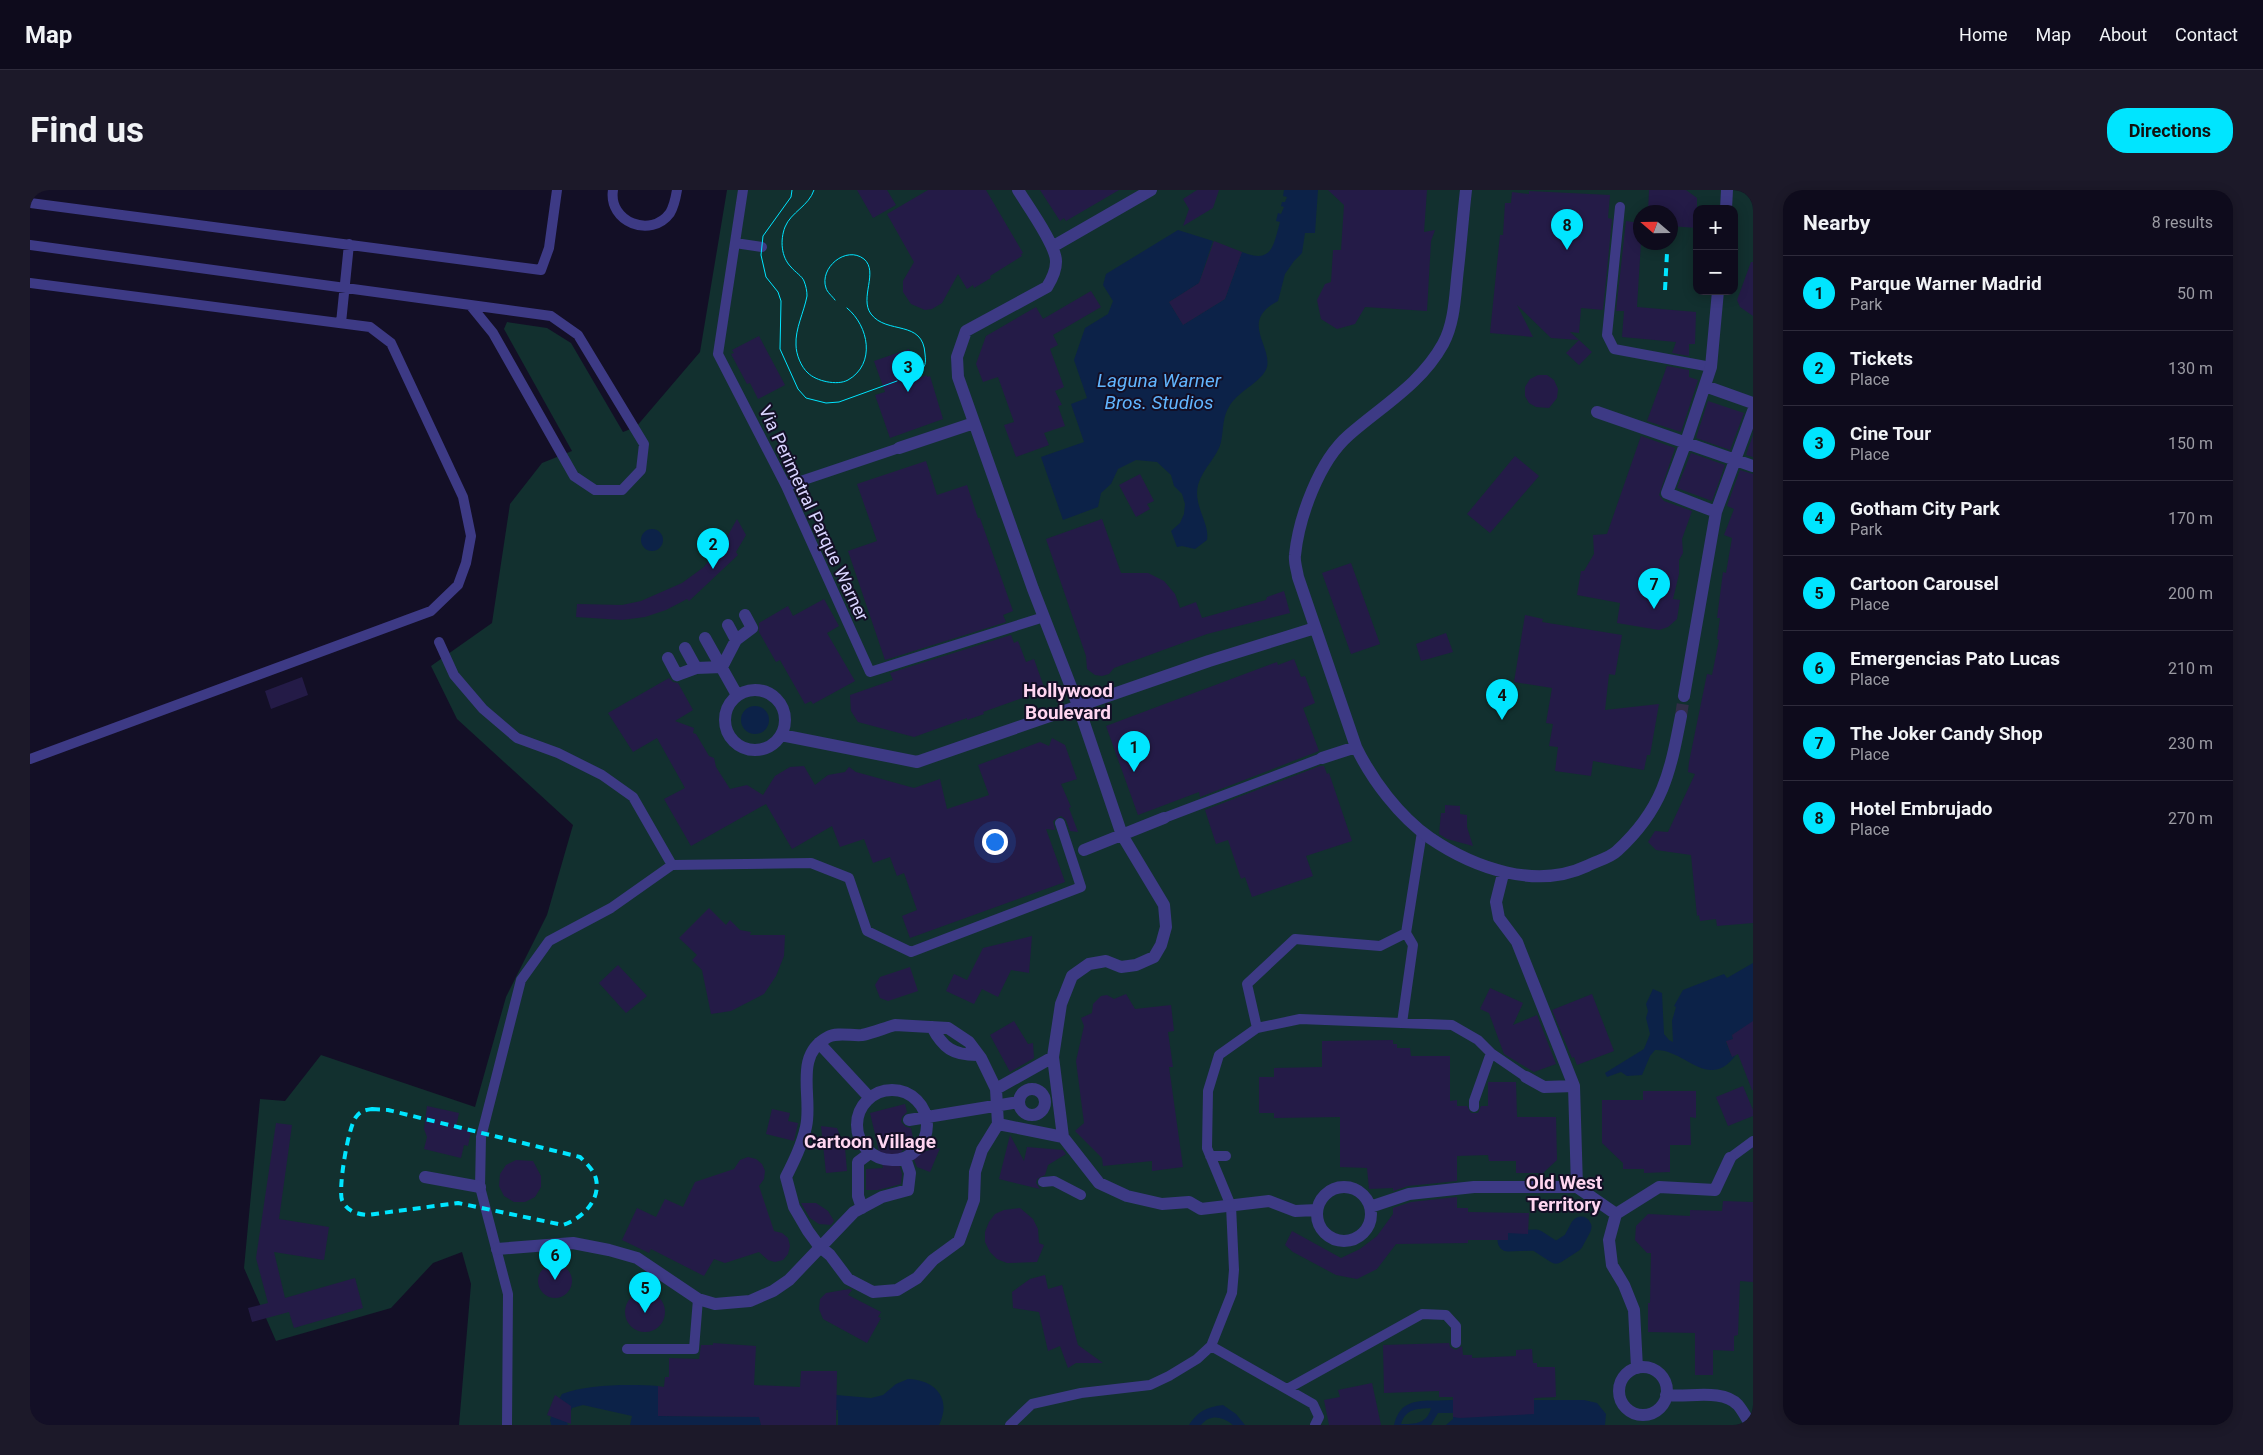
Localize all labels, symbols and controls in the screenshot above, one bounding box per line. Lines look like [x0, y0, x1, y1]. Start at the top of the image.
text: Map [25, 21, 72, 49]
text: Home [1959, 24, 2008, 45]
text: Map [2036, 24, 2071, 45]
text: About [2099, 24, 2147, 45]
text: Contact [2175, 24, 2238, 45]
button: Directions [2107, 108, 2233, 153]
text: Find us [30, 110, 144, 151]
north arrow [1633, 205, 1678, 250]
map controls [1693, 205, 1738, 295]
button: + [1693, 205, 1738, 250]
pin: 8 [1551, 209, 1583, 250]
text: Nearby [1803, 211, 1870, 235]
text: 8 results [2152, 213, 2213, 232]
button: − [1693, 250, 1738, 295]
text: Parque Warner Madrid [1850, 272, 2042, 295]
text: 1 [1814, 284, 1824, 303]
text: 50 m [2177, 284, 2213, 303]
text: Park [1850, 295, 1882, 314]
text: Tickets [1850, 347, 1913, 370]
pin: 3 [892, 351, 924, 392]
text: 2 [1814, 359, 1824, 378]
text: 130 m [2168, 359, 2213, 378]
water label: Laguna Warner Bros. Studios [1097, 369, 1222, 414]
text: Place [1850, 370, 1890, 389]
street label: Via Perimetral Parque Warner [755, 402, 873, 624]
text: Cine Tour [1850, 422, 1931, 445]
text: 3 [1814, 434, 1824, 453]
text: 150 m [2168, 434, 2213, 453]
text: Place [1850, 445, 1890, 464]
text: Gotham City Park [1850, 497, 2000, 520]
text: 4 [1814, 509, 1824, 528]
text: 170 m [2168, 509, 2213, 528]
text: Park [1850, 520, 1882, 539]
pin: 2 [697, 528, 729, 569]
pin: 7 [1638, 568, 1670, 609]
text: Cartoon Carousel [1850, 572, 1999, 595]
text: 5 [1814, 584, 1824, 603]
text: 200 m [2168, 584, 2213, 603]
text: Place [1850, 595, 1890, 614]
text: Emergencias Pato Lucas [1850, 647, 2060, 670]
text: 6 [1814, 659, 1824, 678]
text: 210 m [2168, 659, 2213, 678]
text: Place [1850, 670, 1890, 689]
district label: Hollywood Boulevard [1023, 679, 1113, 724]
pin: 4 [1486, 679, 1518, 720]
text: The Joker Candy Shop [1850, 722, 2043, 745]
pin: 1 [1118, 731, 1150, 772]
text: 7 [1814, 734, 1824, 753]
text: 230 m [2168, 734, 2213, 753]
text: Place [1850, 745, 1890, 764]
text: Hotel Embrujado [1850, 797, 1993, 820]
text: 8 [1814, 809, 1824, 828]
text: 270 m [2168, 809, 2213, 828]
text: Place [1850, 820, 1890, 839]
your location [982, 829, 1008, 855]
district label: Cartoon Village [804, 1130, 936, 1153]
district label: Old West Territory [1526, 1171, 1603, 1216]
pin: 6 [539, 1239, 571, 1280]
pin: 5 [629, 1272, 661, 1313]

